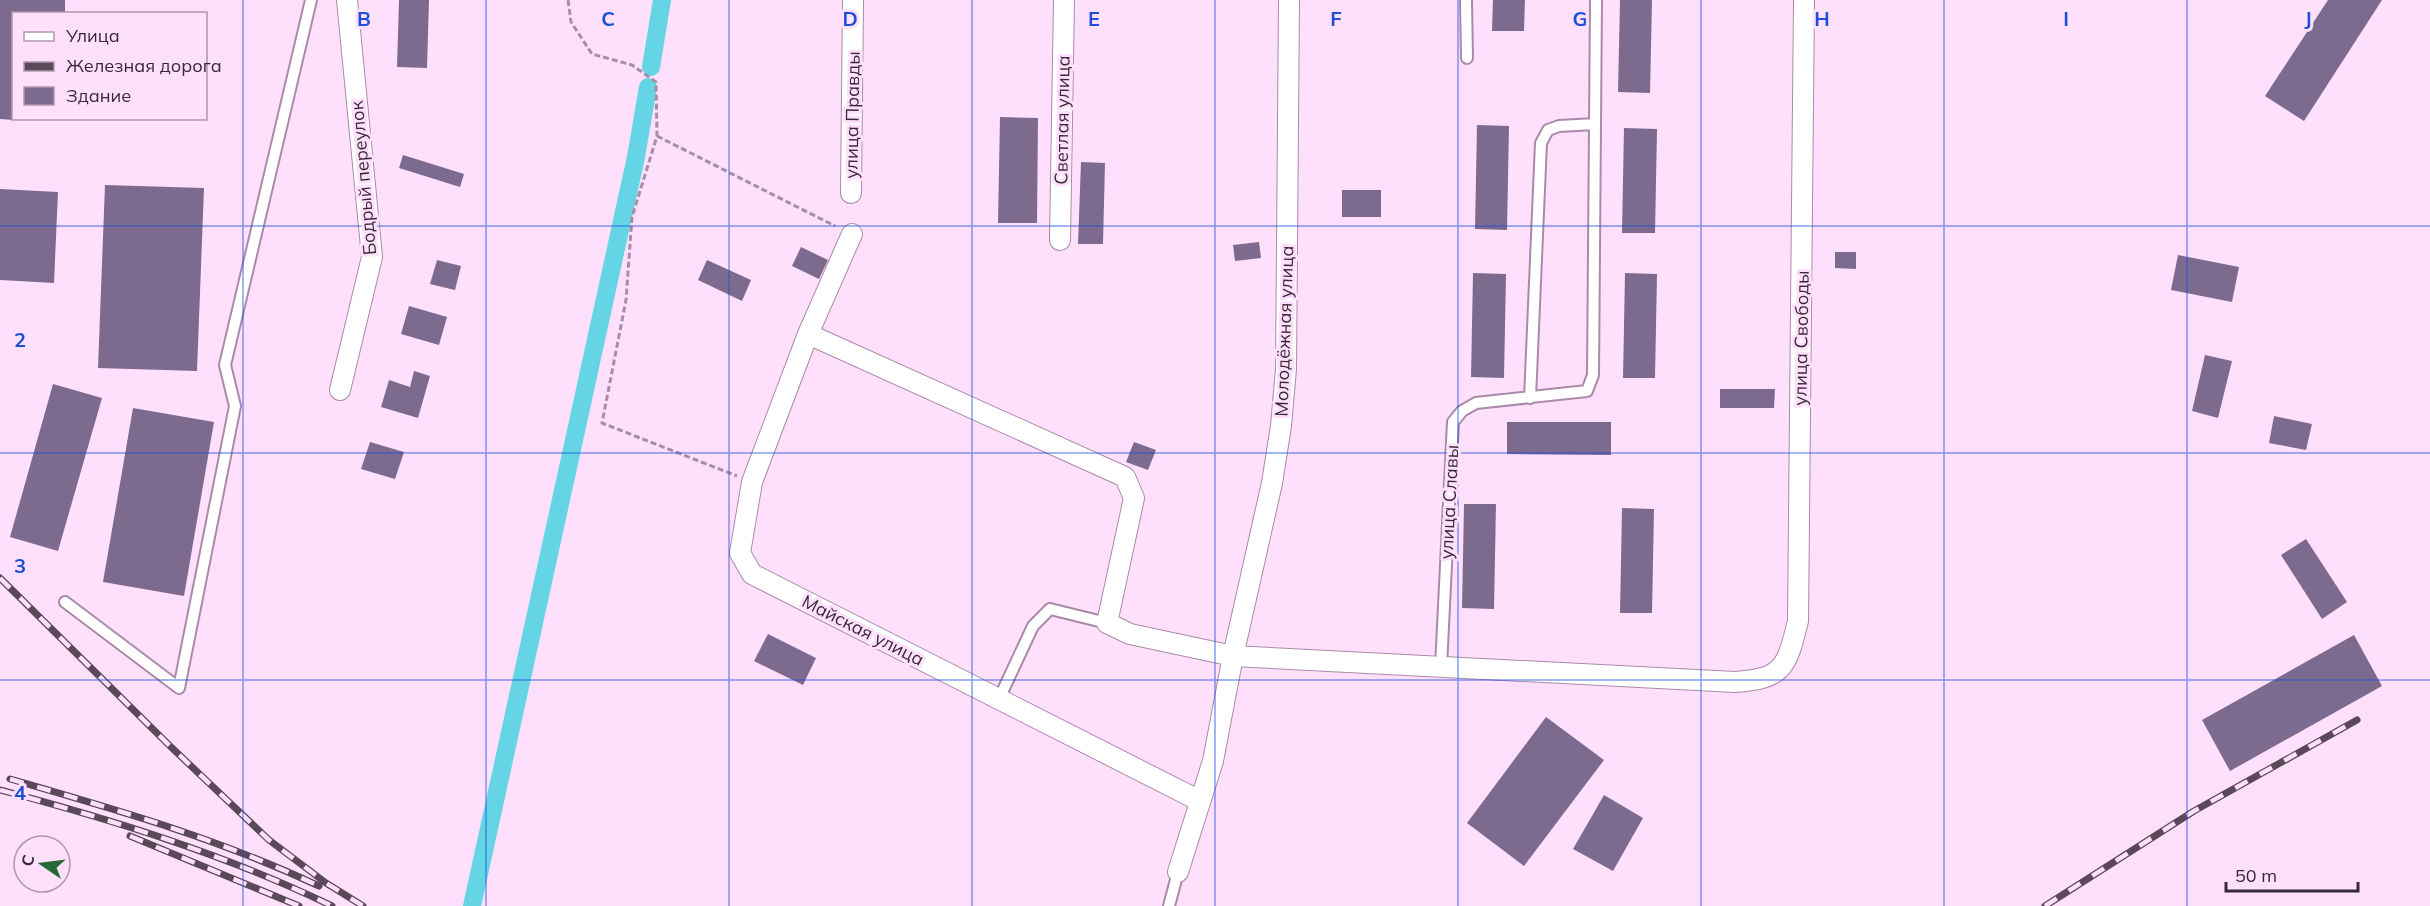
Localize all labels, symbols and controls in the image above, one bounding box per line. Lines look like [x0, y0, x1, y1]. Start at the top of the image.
text: B [357, 6, 371, 31]
text: C [601, 6, 615, 31]
text: D [842, 6, 858, 31]
text: E [1088, 6, 1100, 31]
text: F [1330, 6, 1342, 31]
text: G [1573, 6, 1587, 31]
text: H [1814, 6, 1830, 31]
text: I [2063, 6, 2069, 31]
text: J [2304, 6, 2312, 31]
legend [12, 12, 207, 120]
text: Улица [65, 24, 120, 47]
street label: улица Правды [839, 51, 865, 179]
text: Железная дорога [66, 54, 222, 77]
street label: Светлая улица [1049, 55, 1075, 185]
text: Здание [66, 84, 131, 107]
street label: Бодрый переулок [345, 100, 381, 256]
street label: Молодёжная улица [1270, 245, 1298, 417]
street label: улица Свободы [1788, 270, 1814, 406]
text: 2 [14, 327, 26, 352]
street label: улица Славы [1435, 444, 1463, 560]
text: 3 [14, 553, 26, 578]
street label: Майская улица [798, 589, 928, 671]
text: 4 [14, 780, 26, 805]
north arrow [12, 834, 72, 894]
text: С [16, 853, 38, 868]
scale bar [2226, 855, 2358, 893]
text: 50 m [2235, 864, 2277, 887]

